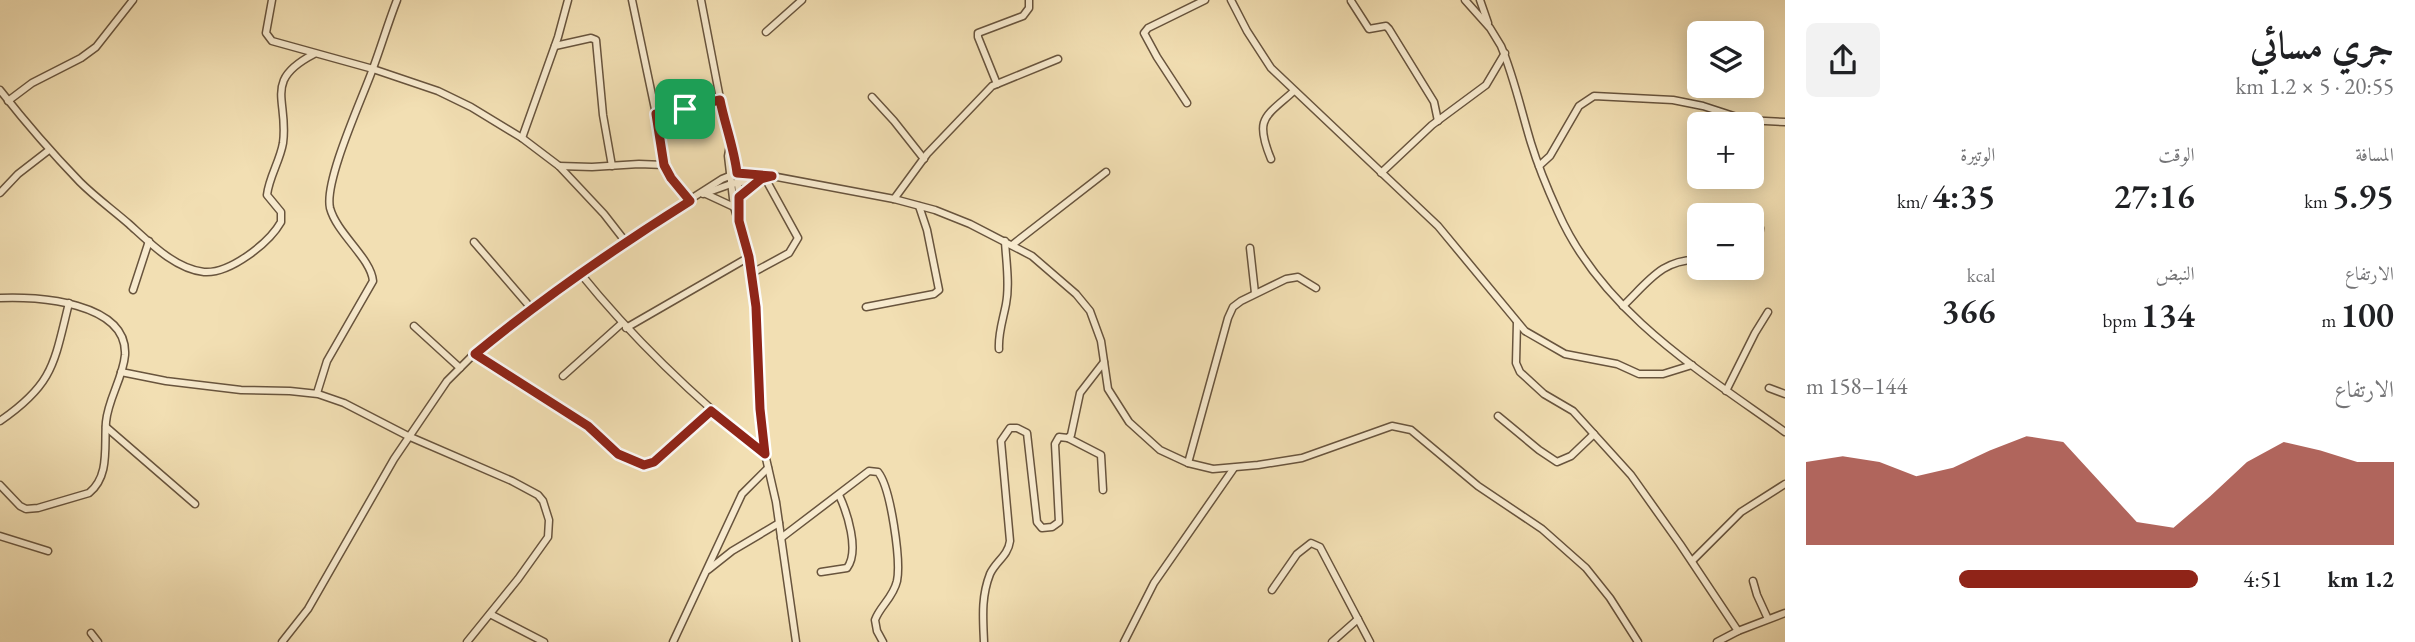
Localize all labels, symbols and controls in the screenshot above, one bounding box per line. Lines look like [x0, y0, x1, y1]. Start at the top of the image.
text: جري مسائي [2250, 20, 2394, 69]
map controls [1687, 21, 1764, 280]
button: layers [1687, 21, 1764, 98]
button: share [1806, 23, 1880, 97]
text: 20:55 · 5 × 1.2 km [2236, 71, 2394, 101]
pin [655, 79, 715, 139]
icon: arrive [666, 90, 704, 128]
button: + [1687, 112, 1764, 189]
text: الوتيرة [1960, 142, 1995, 167]
text: الوقت [2158, 142, 2195, 167]
text: المسافة [2355, 142, 2394, 167]
text: 4:35 [1932, 173, 1995, 218]
text: 27:16 [2113, 173, 2195, 218]
text: 5.95 [2332, 173, 2394, 218]
text: /km [1897, 189, 1932, 214]
text: km [2304, 189, 2332, 214]
button: − [1687, 203, 1764, 280]
text: النبض [2156, 261, 2195, 286]
text: الارتفاع [2345, 261, 2394, 286]
text: kcal [1967, 263, 1995, 288]
text: 366 [1941, 288, 1995, 333]
text: 134 [2141, 292, 2195, 337]
text: 100 [2340, 292, 2394, 337]
text: bpm [2103, 308, 2141, 333]
text: m [2322, 308, 2340, 333]
text: 144–158 m [1806, 371, 1907, 401]
text: الارتفاع [2334, 374, 2394, 404]
text: 4:51 [2243, 564, 2282, 594]
text: 1.2 km [2327, 564, 2394, 594]

